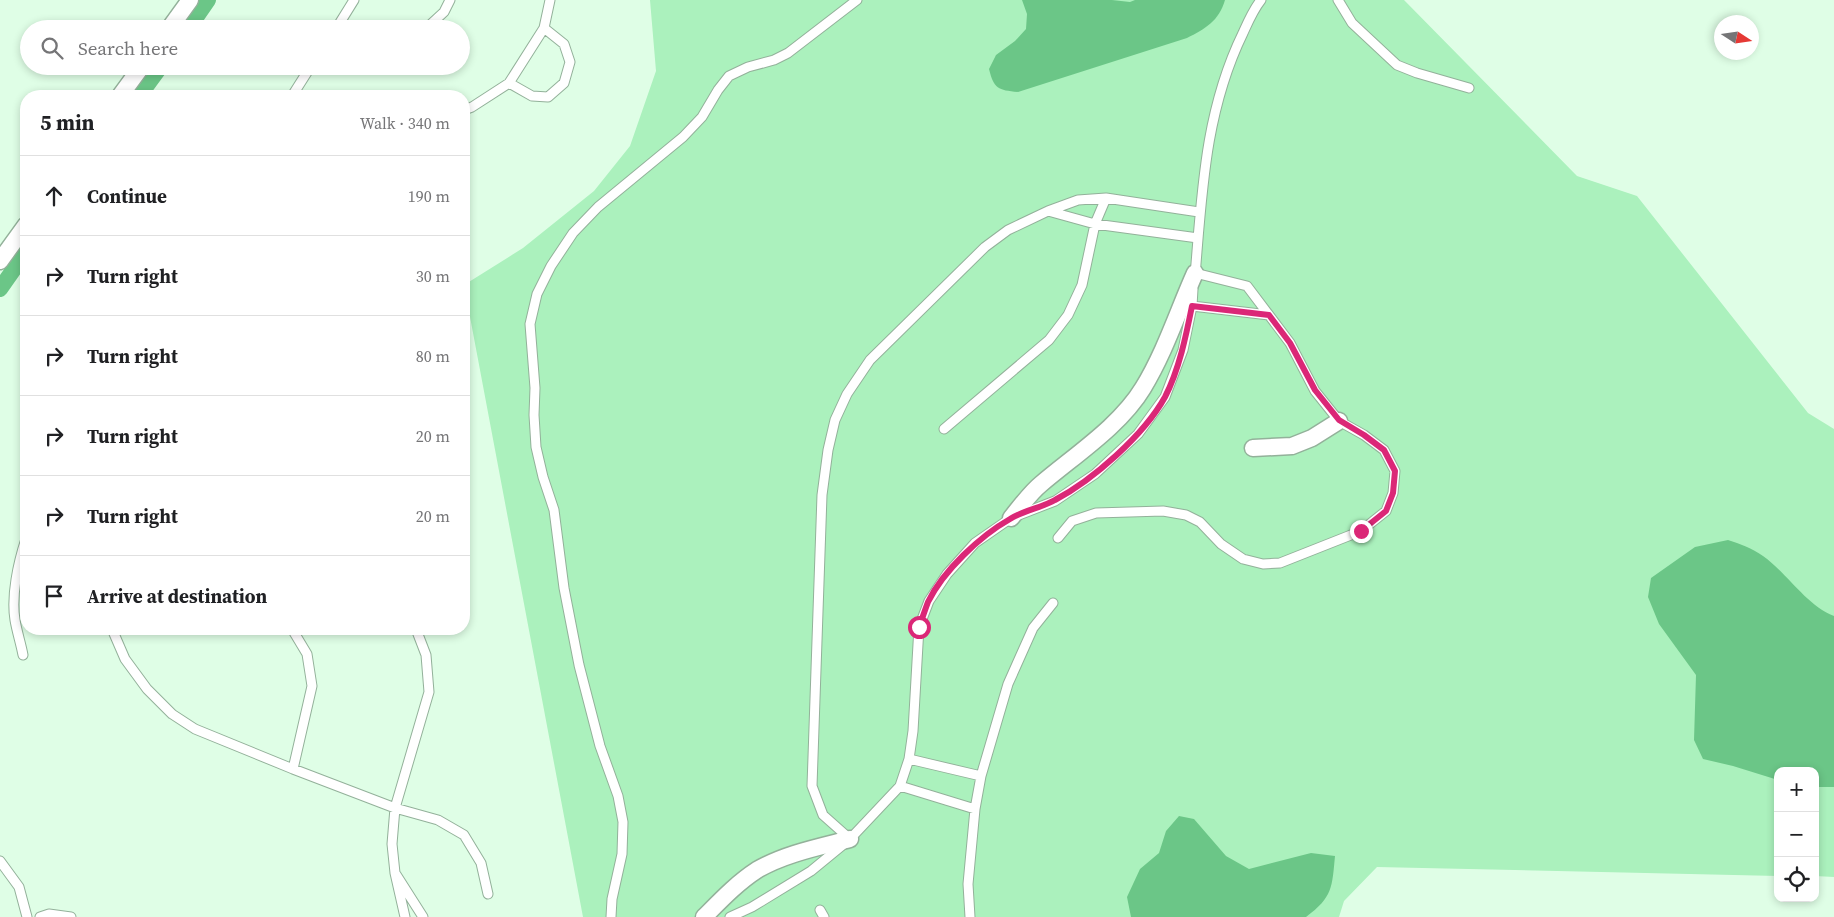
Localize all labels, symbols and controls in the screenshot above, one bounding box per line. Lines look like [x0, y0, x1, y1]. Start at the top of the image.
north arrow [1714, 15, 1759, 60]
search box [20, 20, 470, 75]
icon: search [38, 34, 66, 62]
text: Search here [78, 35, 178, 61]
text: 5 min [40, 108, 95, 137]
text: Walk · 340 m [360, 112, 450, 134]
icon: ahead [40, 182, 68, 210]
text: Continue [87, 183, 167, 209]
text: 190 m [408, 185, 450, 207]
icon: right [40, 262, 68, 290]
text: Turn right [87, 263, 178, 289]
text: 30 m [416, 265, 450, 287]
icon: right [40, 342, 68, 370]
text: Turn right [87, 343, 178, 369]
text: 80 m [416, 345, 450, 367]
icon: right [40, 422, 68, 450]
text: Turn right [87, 423, 178, 449]
text: 20 m [416, 425, 450, 447]
icon: right [40, 502, 68, 530]
text: Turn right [87, 503, 178, 529]
text: 20 m [416, 505, 450, 527]
route end [1350, 520, 1373, 543]
icon: arrive [40, 582, 68, 610]
text: Arrive at destination [87, 583, 267, 609]
route start [908, 616, 931, 639]
map controls [1774, 767, 1819, 902]
button: + [1774, 767, 1819, 812]
button: − [1774, 812, 1819, 857]
button: locate [1774, 857, 1819, 902]

